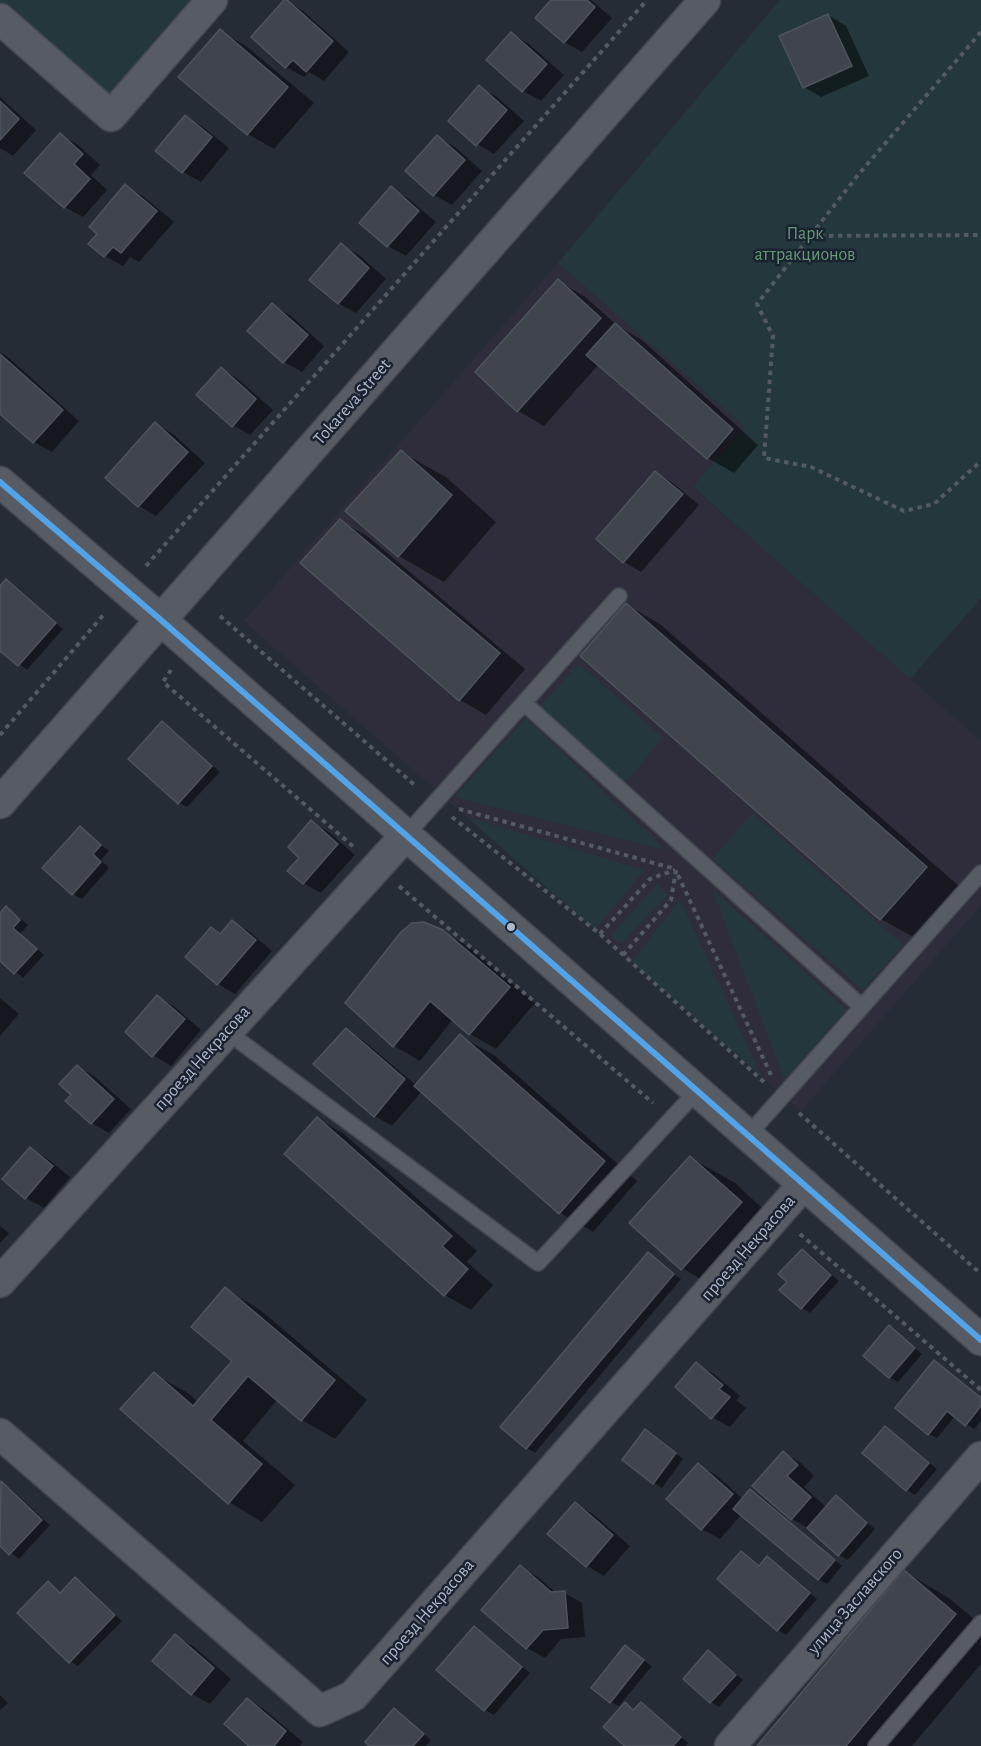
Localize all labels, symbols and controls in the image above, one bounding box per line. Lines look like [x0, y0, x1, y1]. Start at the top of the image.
park label: Парк аттракционов [755, 223, 855, 266]
street label: Tokareva Street [309, 354, 395, 450]
unlabelled marker [505, 921, 517, 933]
street label: проезд Некрасова [149, 1001, 255, 1115]
street label: проезд Некрасова [696, 1191, 800, 1305]
street label: улица Заславского [803, 1544, 907, 1658]
street label: проезд Некрасова [375, 1555, 479, 1669]

